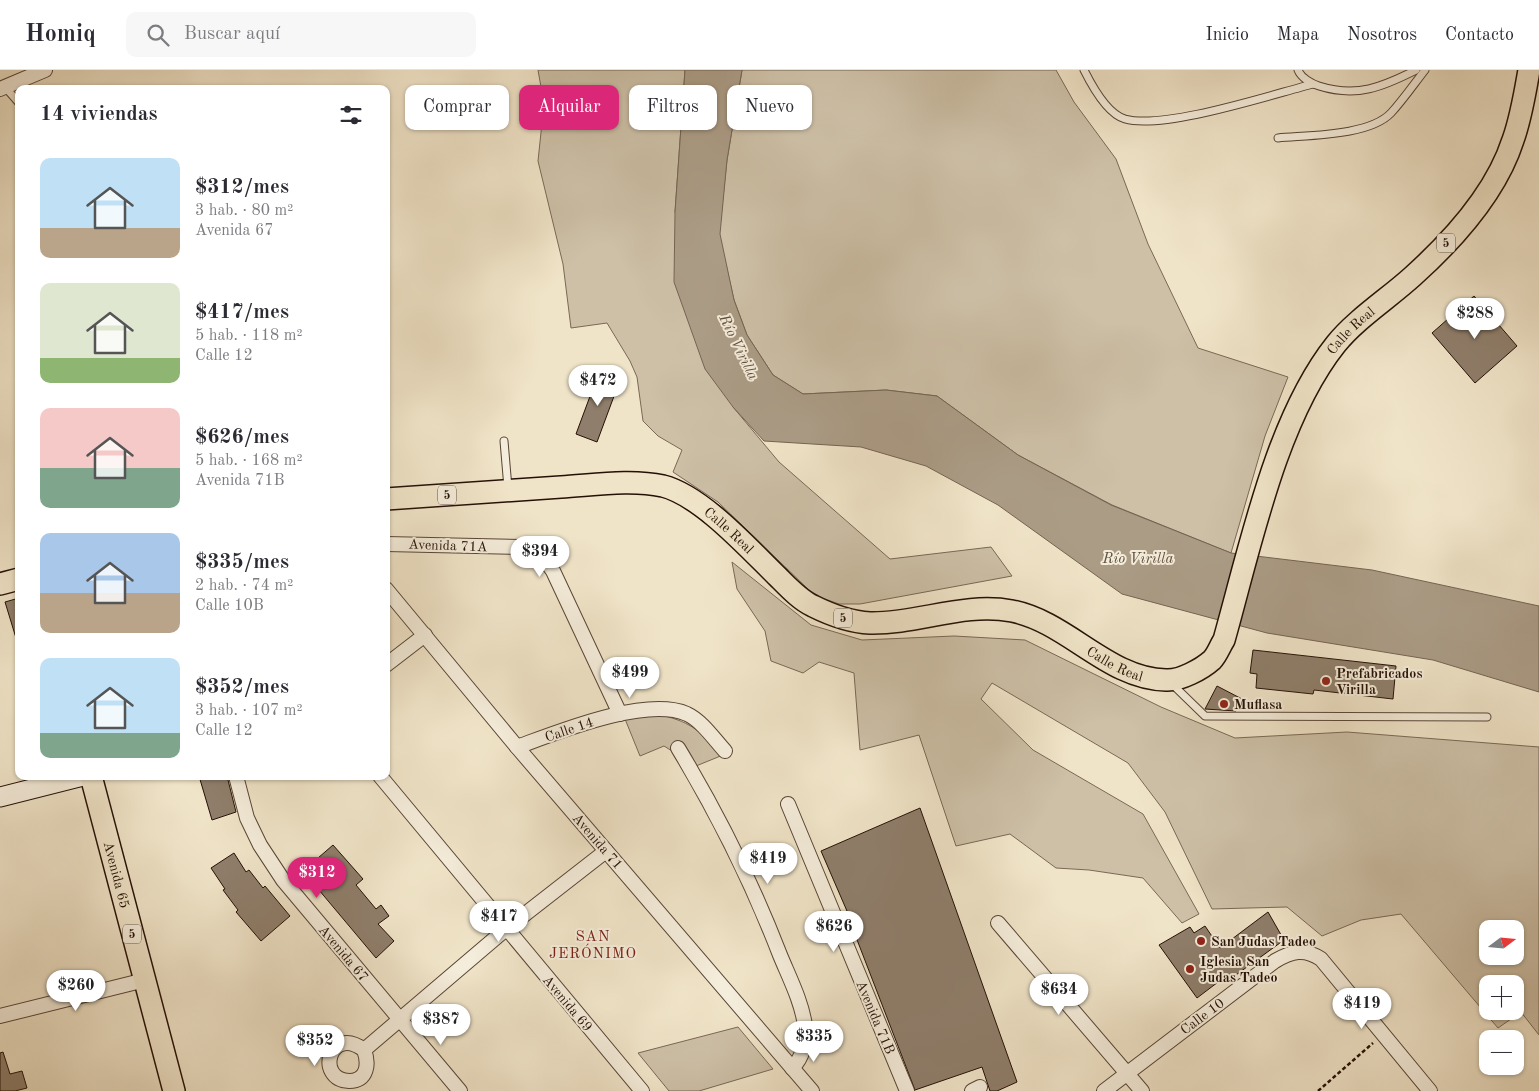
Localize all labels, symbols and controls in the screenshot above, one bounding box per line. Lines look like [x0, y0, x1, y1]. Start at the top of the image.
search box [126, 12, 476, 57]
icon: search [144, 21, 172, 49]
text: Homiq [25, 23, 96, 47]
text: Buscar aquí [184, 25, 280, 44]
text: Inicio [1206, 26, 1249, 44]
text: Mapa [1277, 26, 1319, 44]
text: Nosotros [1347, 26, 1417, 44]
text: Contacto [1445, 26, 1514, 44]
chip: Comprar [405, 85, 509, 130]
chip: Alquilar [519, 85, 619, 130]
chip: Filtros [629, 85, 717, 130]
chip: Nuevo [727, 85, 812, 130]
icon: filters [337, 101, 365, 129]
text: 14 viviendas [40, 104, 158, 125]
text: $312/mes [195, 177, 289, 198]
icon: home [80, 178, 140, 238]
text: 3 hab. · 80 m² [195, 203, 293, 219]
text: Avenida 67 [195, 223, 274, 239]
road number: 5 [1437, 234, 1455, 252]
pin: $288 [1445, 298, 1505, 340]
text: $417/mes [195, 302, 289, 323]
icon: home [80, 303, 140, 363]
street label: Calle Real [1325, 304, 1378, 357]
text: $288 [1456, 306, 1494, 322]
water label: Río Virilla [715, 312, 760, 383]
text: 5 hab. · 118 m² [195, 328, 303, 344]
text: Calle 12 [195, 348, 253, 364]
pin: $472 [568, 364, 628, 407]
text: $472 [579, 373, 617, 389]
text: $626/mes [195, 427, 289, 448]
icon: home [80, 428, 140, 488]
text: 5 hab. · 168 m² [195, 453, 303, 469]
text: Avenida 71B [195, 473, 285, 489]
road number: 5 [438, 486, 456, 504]
street label: Calle Real [701, 505, 756, 557]
pin: $394 [510, 536, 570, 578]
street label: Avenida 71A [408, 538, 488, 554]
text: $394 [521, 544, 559, 560]
text: $335/mes [195, 552, 289, 573]
water label: Río Virilla [1102, 552, 1173, 567]
icon: home [80, 553, 140, 613]
text: 2 hab. · 74 m² [195, 578, 293, 594]
text: Calle 10B [195, 598, 264, 614]
road number: 5 [834, 608, 852, 628]
street label: Calle Real [1084, 644, 1145, 684]
pin: $499 [600, 656, 660, 699]
text: $499 [611, 665, 649, 681]
place label: Prefabricados Virilla [1336, 667, 1422, 697]
marker: Prefabricados Virilla [1320, 675, 1332, 687]
text: $352/mes [195, 677, 289, 698]
icon: home [80, 678, 140, 738]
marker: Muflasa [1218, 698, 1230, 710]
place label: Muflasa [1234, 698, 1282, 712]
text: 3 hab. · 107 m² [195, 703, 303, 719]
street label: Calle 14 [543, 715, 595, 745]
text: Calle 12 [195, 723, 253, 739]
street label: Avenida 71 [569, 811, 625, 872]
street label: Avenida 65 [100, 840, 132, 910]
pin: $419 [738, 842, 798, 885]
text: $419 [749, 851, 787, 867]
pin: $312 [287, 856, 347, 899]
text: $312 [298, 865, 336, 881]
pin: $417 [469, 900, 529, 943]
text: $417 [480, 909, 518, 925]
pin: $626 [804, 910, 864, 953]
text: $626 [815, 919, 853, 935]
north arrow [1479, 920, 1524, 965]
map controls [1479, 920, 1524, 1075]
street label: Avenida 67 [316, 923, 371, 984]
road number: 5 [123, 924, 141, 944]
district label: SAN JERÓNIMO [549, 930, 637, 962]
marker: San Judas Tadeo [1195, 935, 1207, 947]
place label: San Judas Tadeo [1211, 935, 1316, 949]
place label: Iglesia San Judas Tadeo [1200, 955, 1277, 985]
marker: Iglesia San Judas Tadeo [1184, 963, 1196, 975]
pin: $260 [46, 970, 106, 1012]
street label: Avenida 69 [540, 973, 595, 1034]
pin: $634 [1029, 974, 1089, 1016]
button: + [1479, 975, 1524, 1020]
text: $260 [57, 978, 95, 994]
street label: Avenida 71B [853, 979, 897, 1056]
text: $634 [1040, 982, 1078, 998]
pin: $419 [1332, 988, 1392, 1030]
street label: Calle 10 [1178, 996, 1227, 1038]
text: $419 [1343, 996, 1381, 1012]
pin: $387 [411, 1004, 471, 1046]
text: $387 [422, 1012, 460, 1028]
pin: $335 [784, 1020, 844, 1063]
pin: $352 [285, 1024, 345, 1067]
text: $335 [795, 1029, 833, 1045]
button: − [1479, 1030, 1524, 1075]
text: $352 [296, 1033, 334, 1049]

